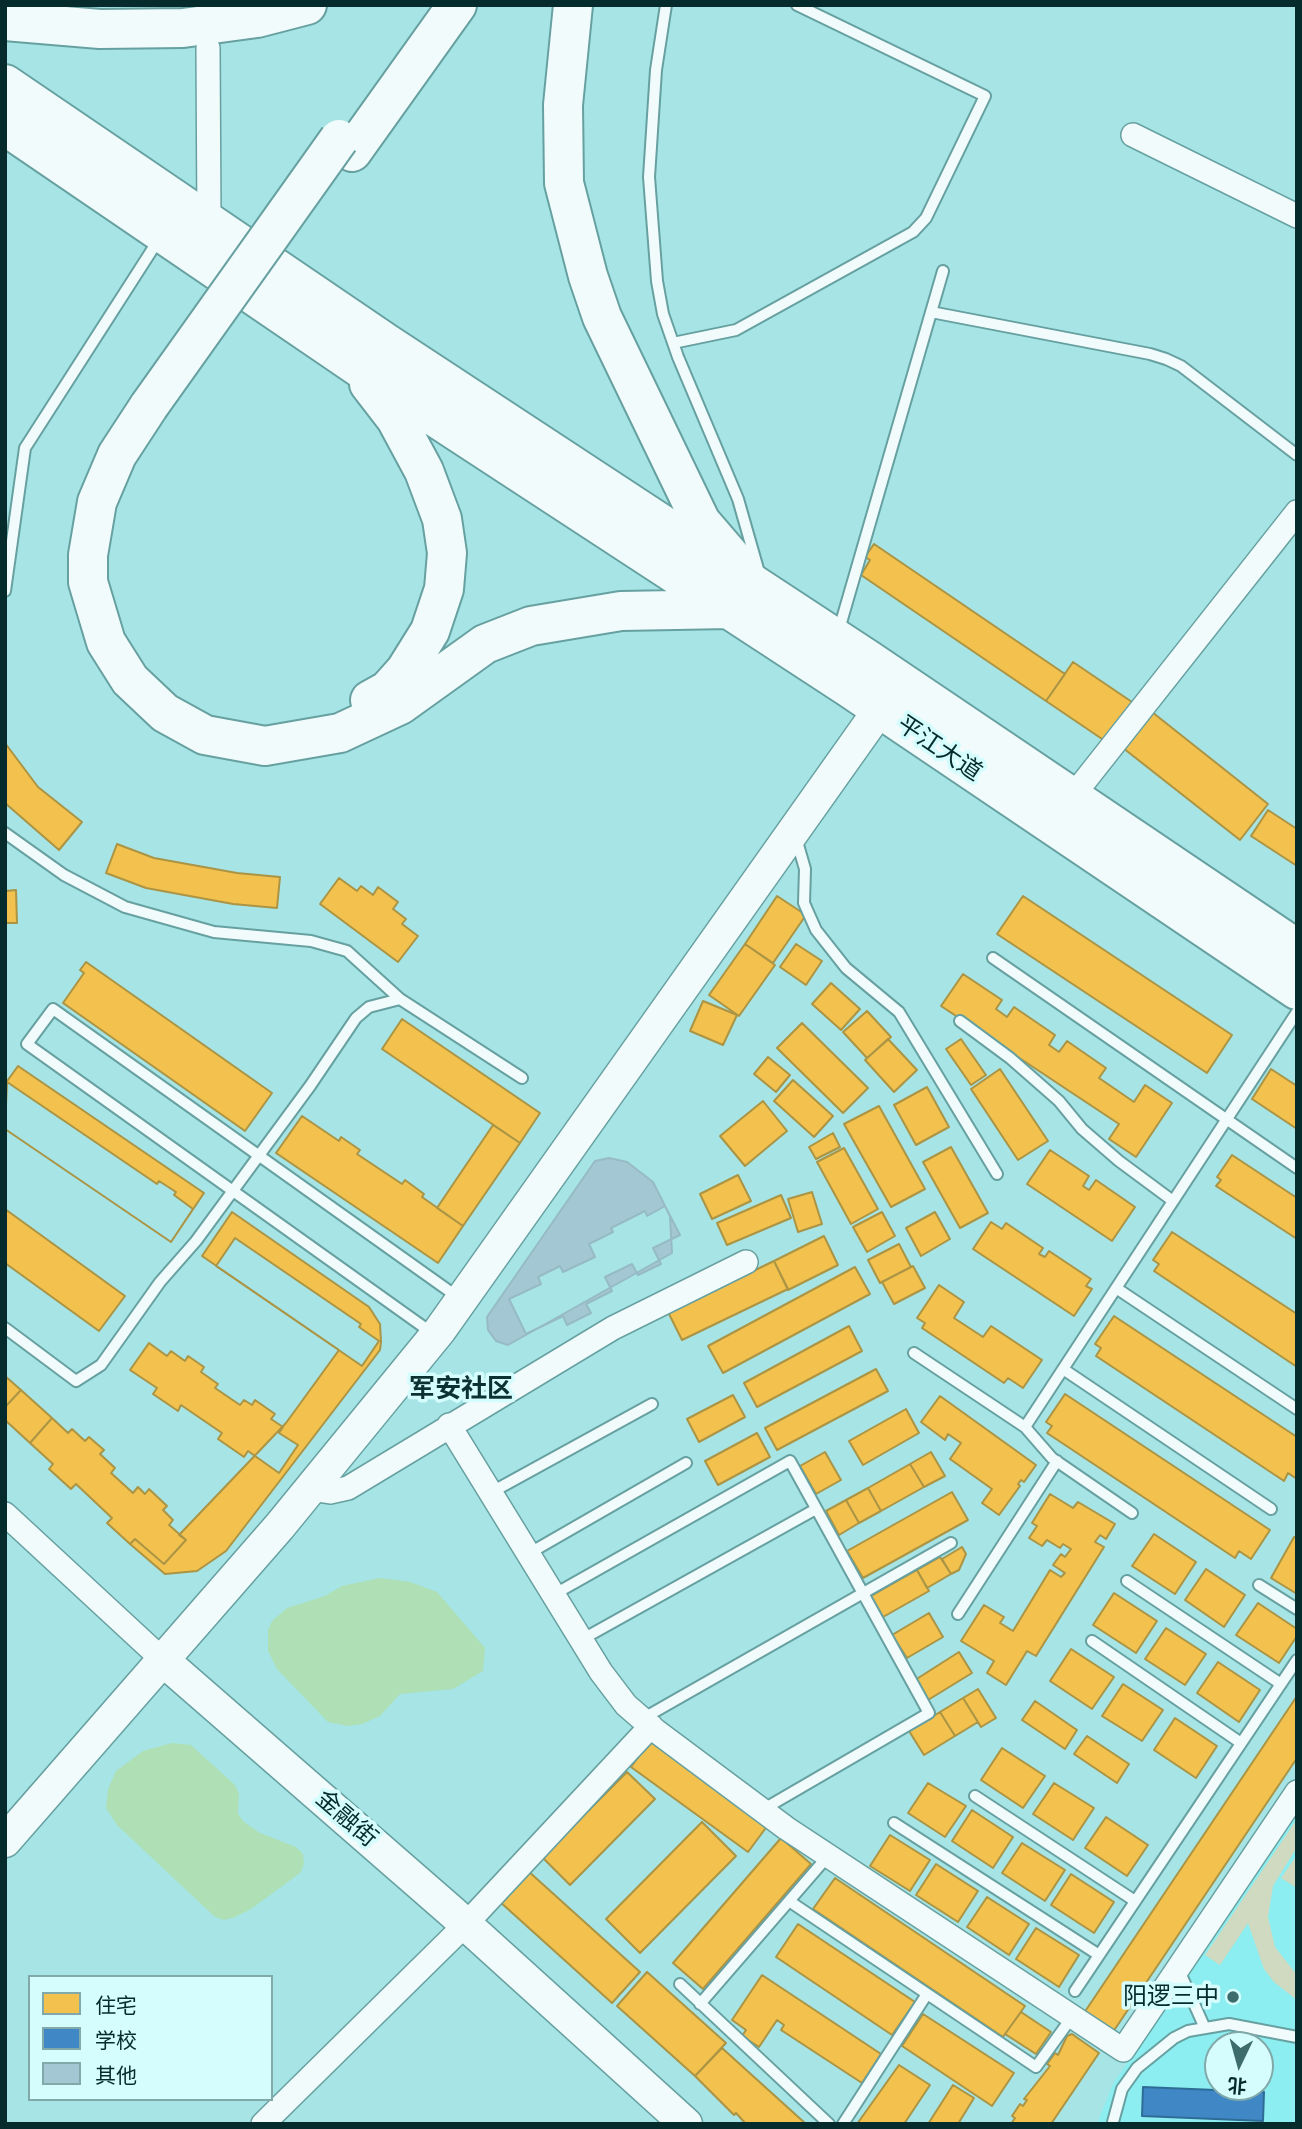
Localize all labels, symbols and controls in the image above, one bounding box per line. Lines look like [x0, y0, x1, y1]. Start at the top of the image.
street label: 平江大道 [891, 710, 987, 788]
district label: 军安社区 [409, 1374, 513, 1406]
street label: 金融街 [309, 1785, 383, 1853]
legend [28, 1975, 273, 2101]
place label: 阳逻三中 [1123, 1983, 1219, 2011]
marker: 阳逻三中 [1225, 1989, 1241, 2005]
text: 住宅 [95, 1993, 137, 2019]
text: 学校 [95, 2028, 137, 2054]
north arrow [1204, 2031, 1274, 2101]
text: 其他 [95, 2063, 137, 2089]
text: 北 [1227, 2073, 1248, 2098]

